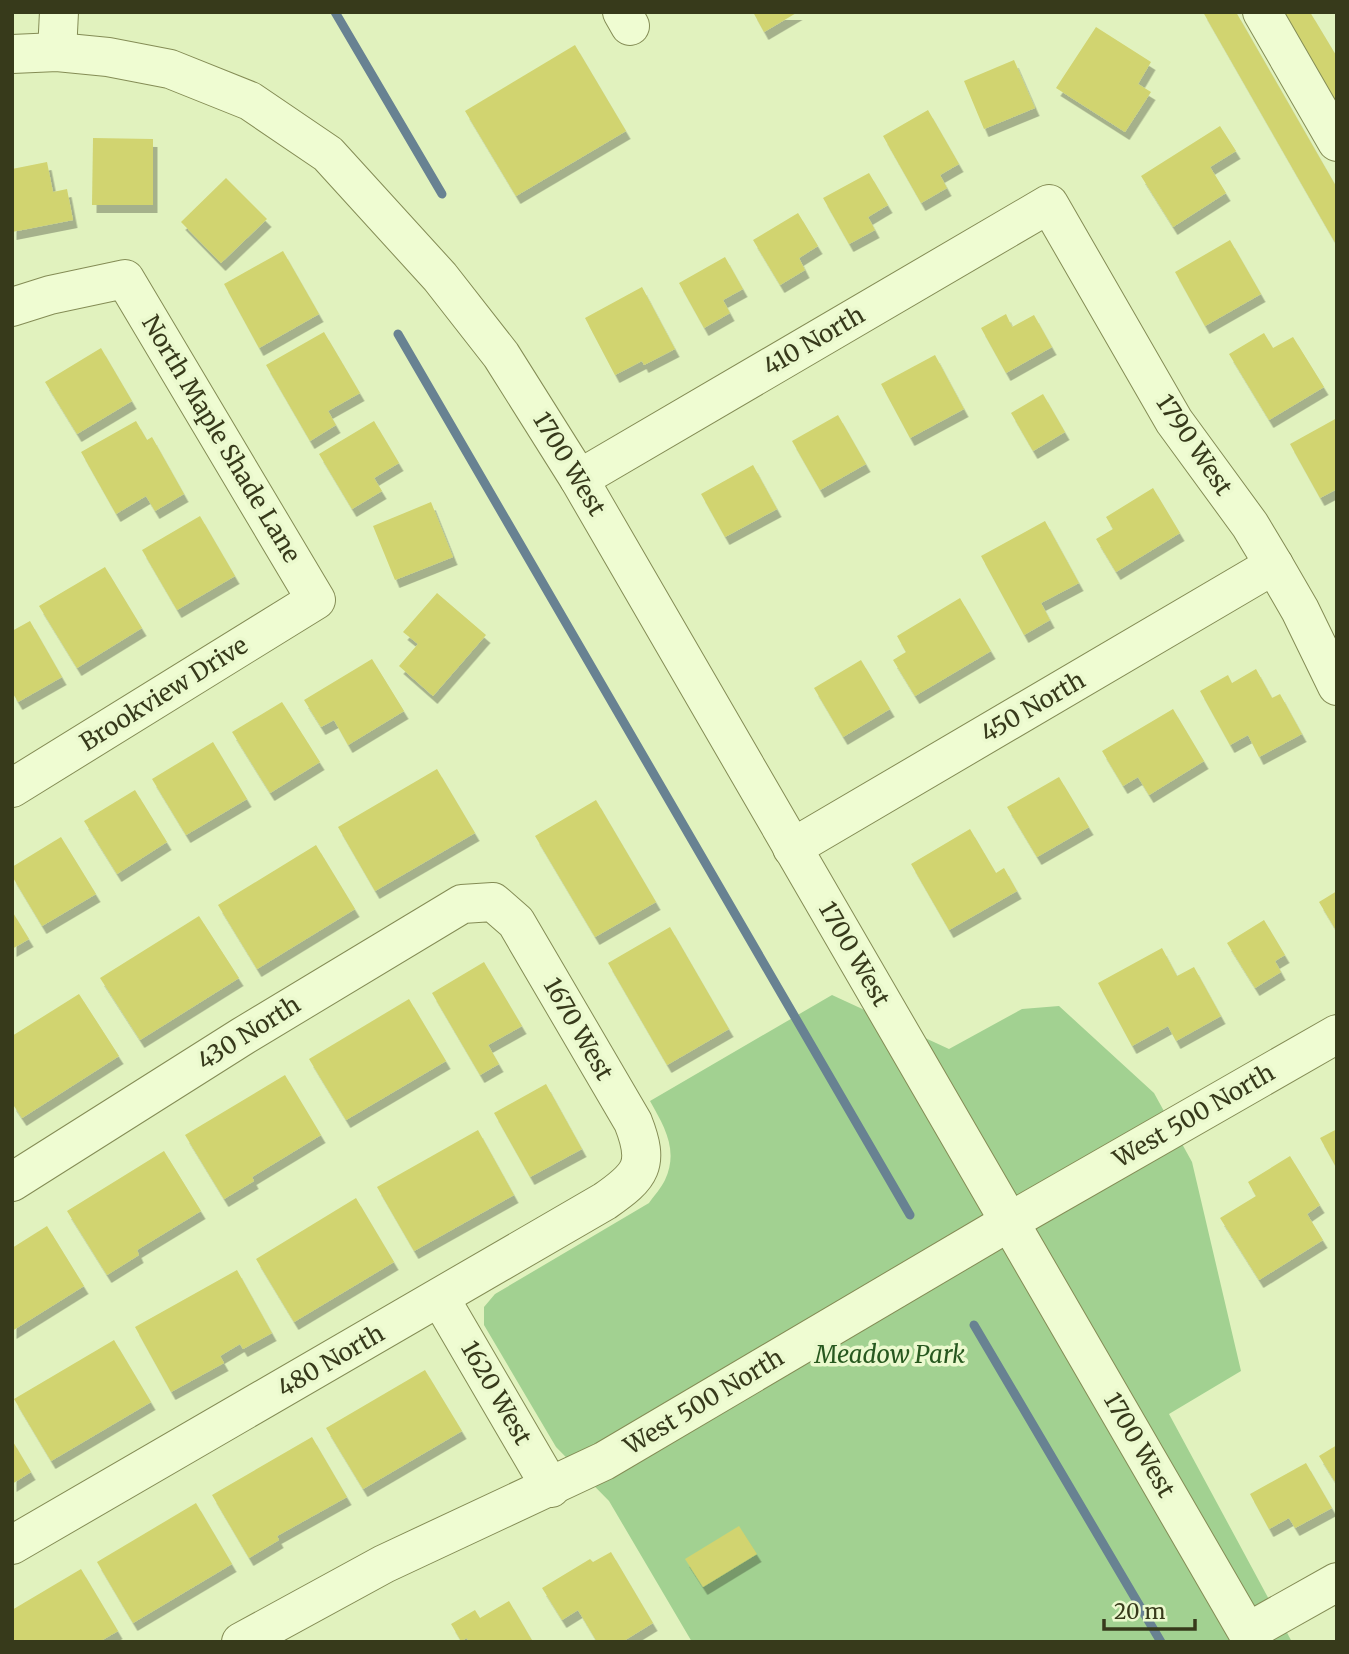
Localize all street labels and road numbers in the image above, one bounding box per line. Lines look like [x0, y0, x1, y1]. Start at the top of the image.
street label: 410 North [757, 299, 870, 382]
street label: North Maple Shade Lane [135, 309, 308, 568]
street label: 1790 West [1149, 388, 1240, 502]
street label: 1700 West [526, 406, 613, 522]
street label: Brookview Drive [74, 630, 253, 758]
street label: 450 North [975, 664, 1091, 749]
street label: 1700 West [812, 896, 897, 1012]
street label: 1670 West [537, 972, 621, 1086]
street label: 430 North [192, 989, 306, 1076]
street label: West 500 North [1107, 1057, 1280, 1175]
street label: 480 North [272, 1318, 390, 1404]
street label: 1620 West [454, 1335, 539, 1451]
street label: West 500 North [617, 1342, 789, 1462]
street label: 1700 West [1097, 1387, 1182, 1503]

